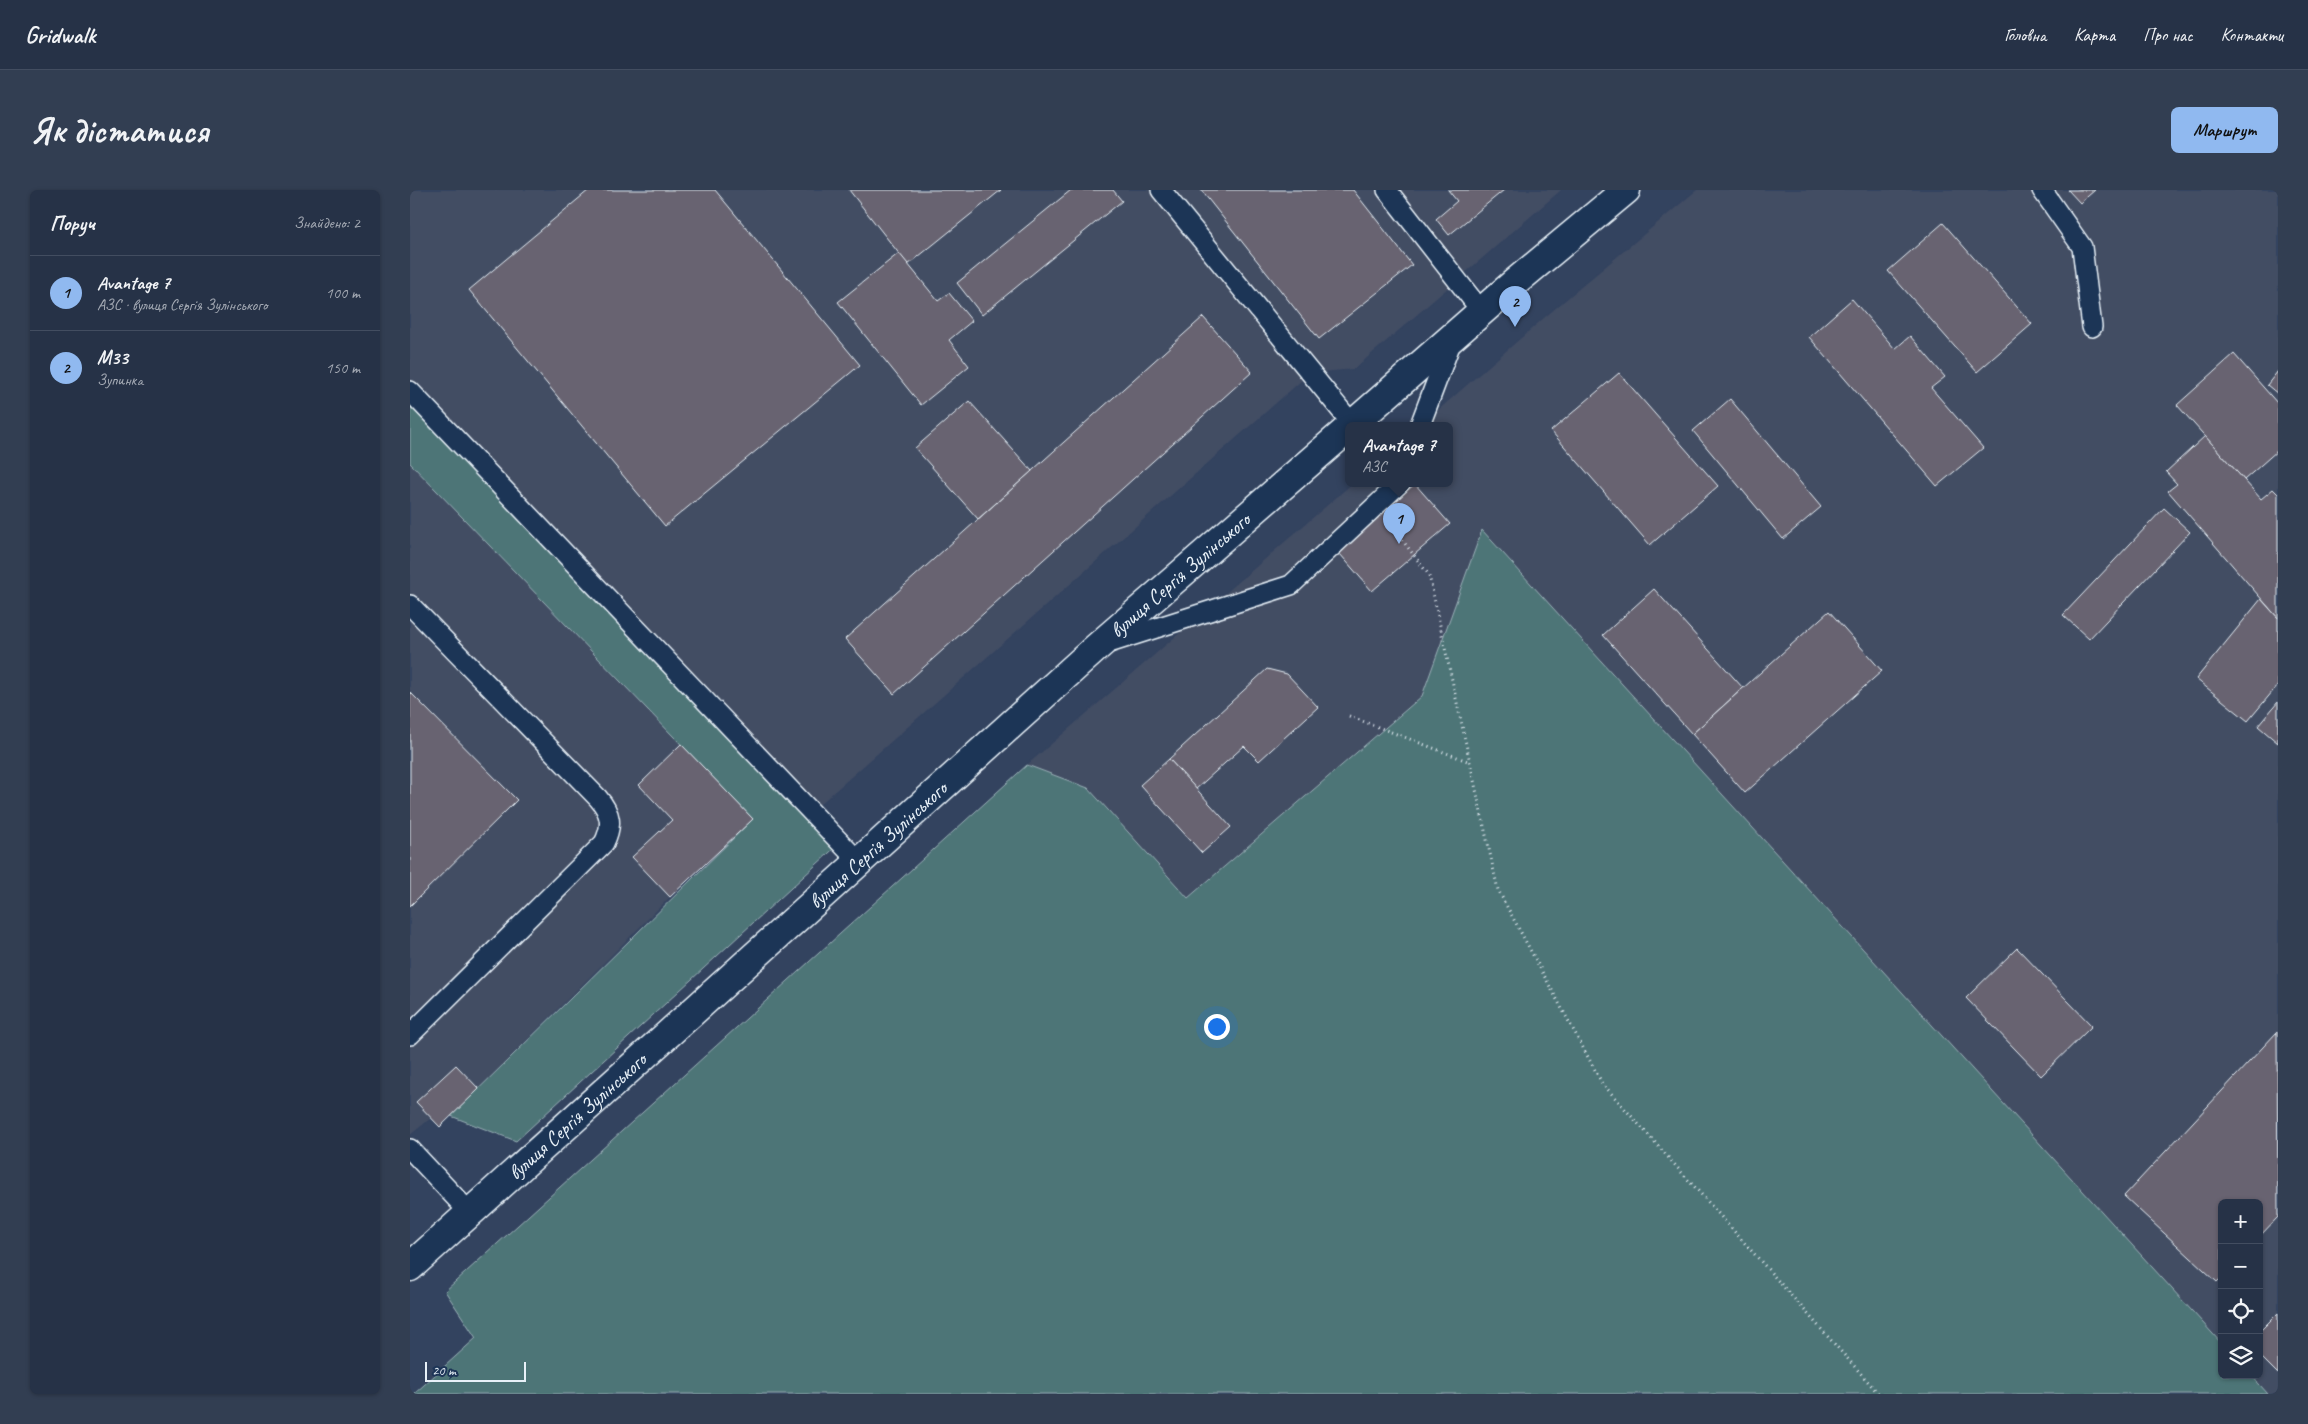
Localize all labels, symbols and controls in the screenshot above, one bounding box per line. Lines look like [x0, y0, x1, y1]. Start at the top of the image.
text: Gridwalk [25, 20, 95, 50]
text: Головна [2004, 24, 2046, 46]
text: Карта [2074, 24, 2115, 46]
text: Про нас [2143, 24, 2193, 46]
text: Контакти [2221, 24, 2283, 46]
button: Маршрут [2171, 107, 2278, 153]
text: Як дістатися [30, 108, 208, 153]
text: Поруч [50, 210, 95, 236]
text: Знайдено: 2 [294, 213, 360, 233]
text: Avantage 7 [97, 271, 170, 295]
text: 1 [62, 283, 70, 303]
text: 100 m [326, 283, 360, 303]
pin: 2 [1499, 286, 1531, 327]
text: АЗС · вулиця Сергія Зулінського [97, 295, 267, 315]
text: М33 [97, 346, 128, 370]
text: 2 [62, 358, 70, 378]
text: 150 m [326, 358, 360, 378]
text: Зупинка [97, 370, 143, 390]
popup [1345, 422, 1453, 487]
text: Avantage 7 [1362, 433, 1436, 457]
text: АЗС [1362, 457, 1386, 477]
pin: 1 [1383, 503, 1415, 544]
street label: вулиця Сергія Зулінського [1104, 505, 1257, 643]
street label: вулиця Сергія Зулінського [803, 774, 954, 914]
your location [1204, 1014, 1230, 1040]
street label: вулиця Сергія Зулінського [502, 1045, 654, 1186]
map controls [2218, 1199, 2263, 1379]
button: + [2218, 1199, 2263, 1244]
button: − [2218, 1244, 2263, 1289]
button: locate [2218, 1289, 2263, 1334]
button: layers [2218, 1334, 2263, 1379]
scale bar [425, 1359, 526, 1382]
text: 20 m [432, 1362, 456, 1379]

